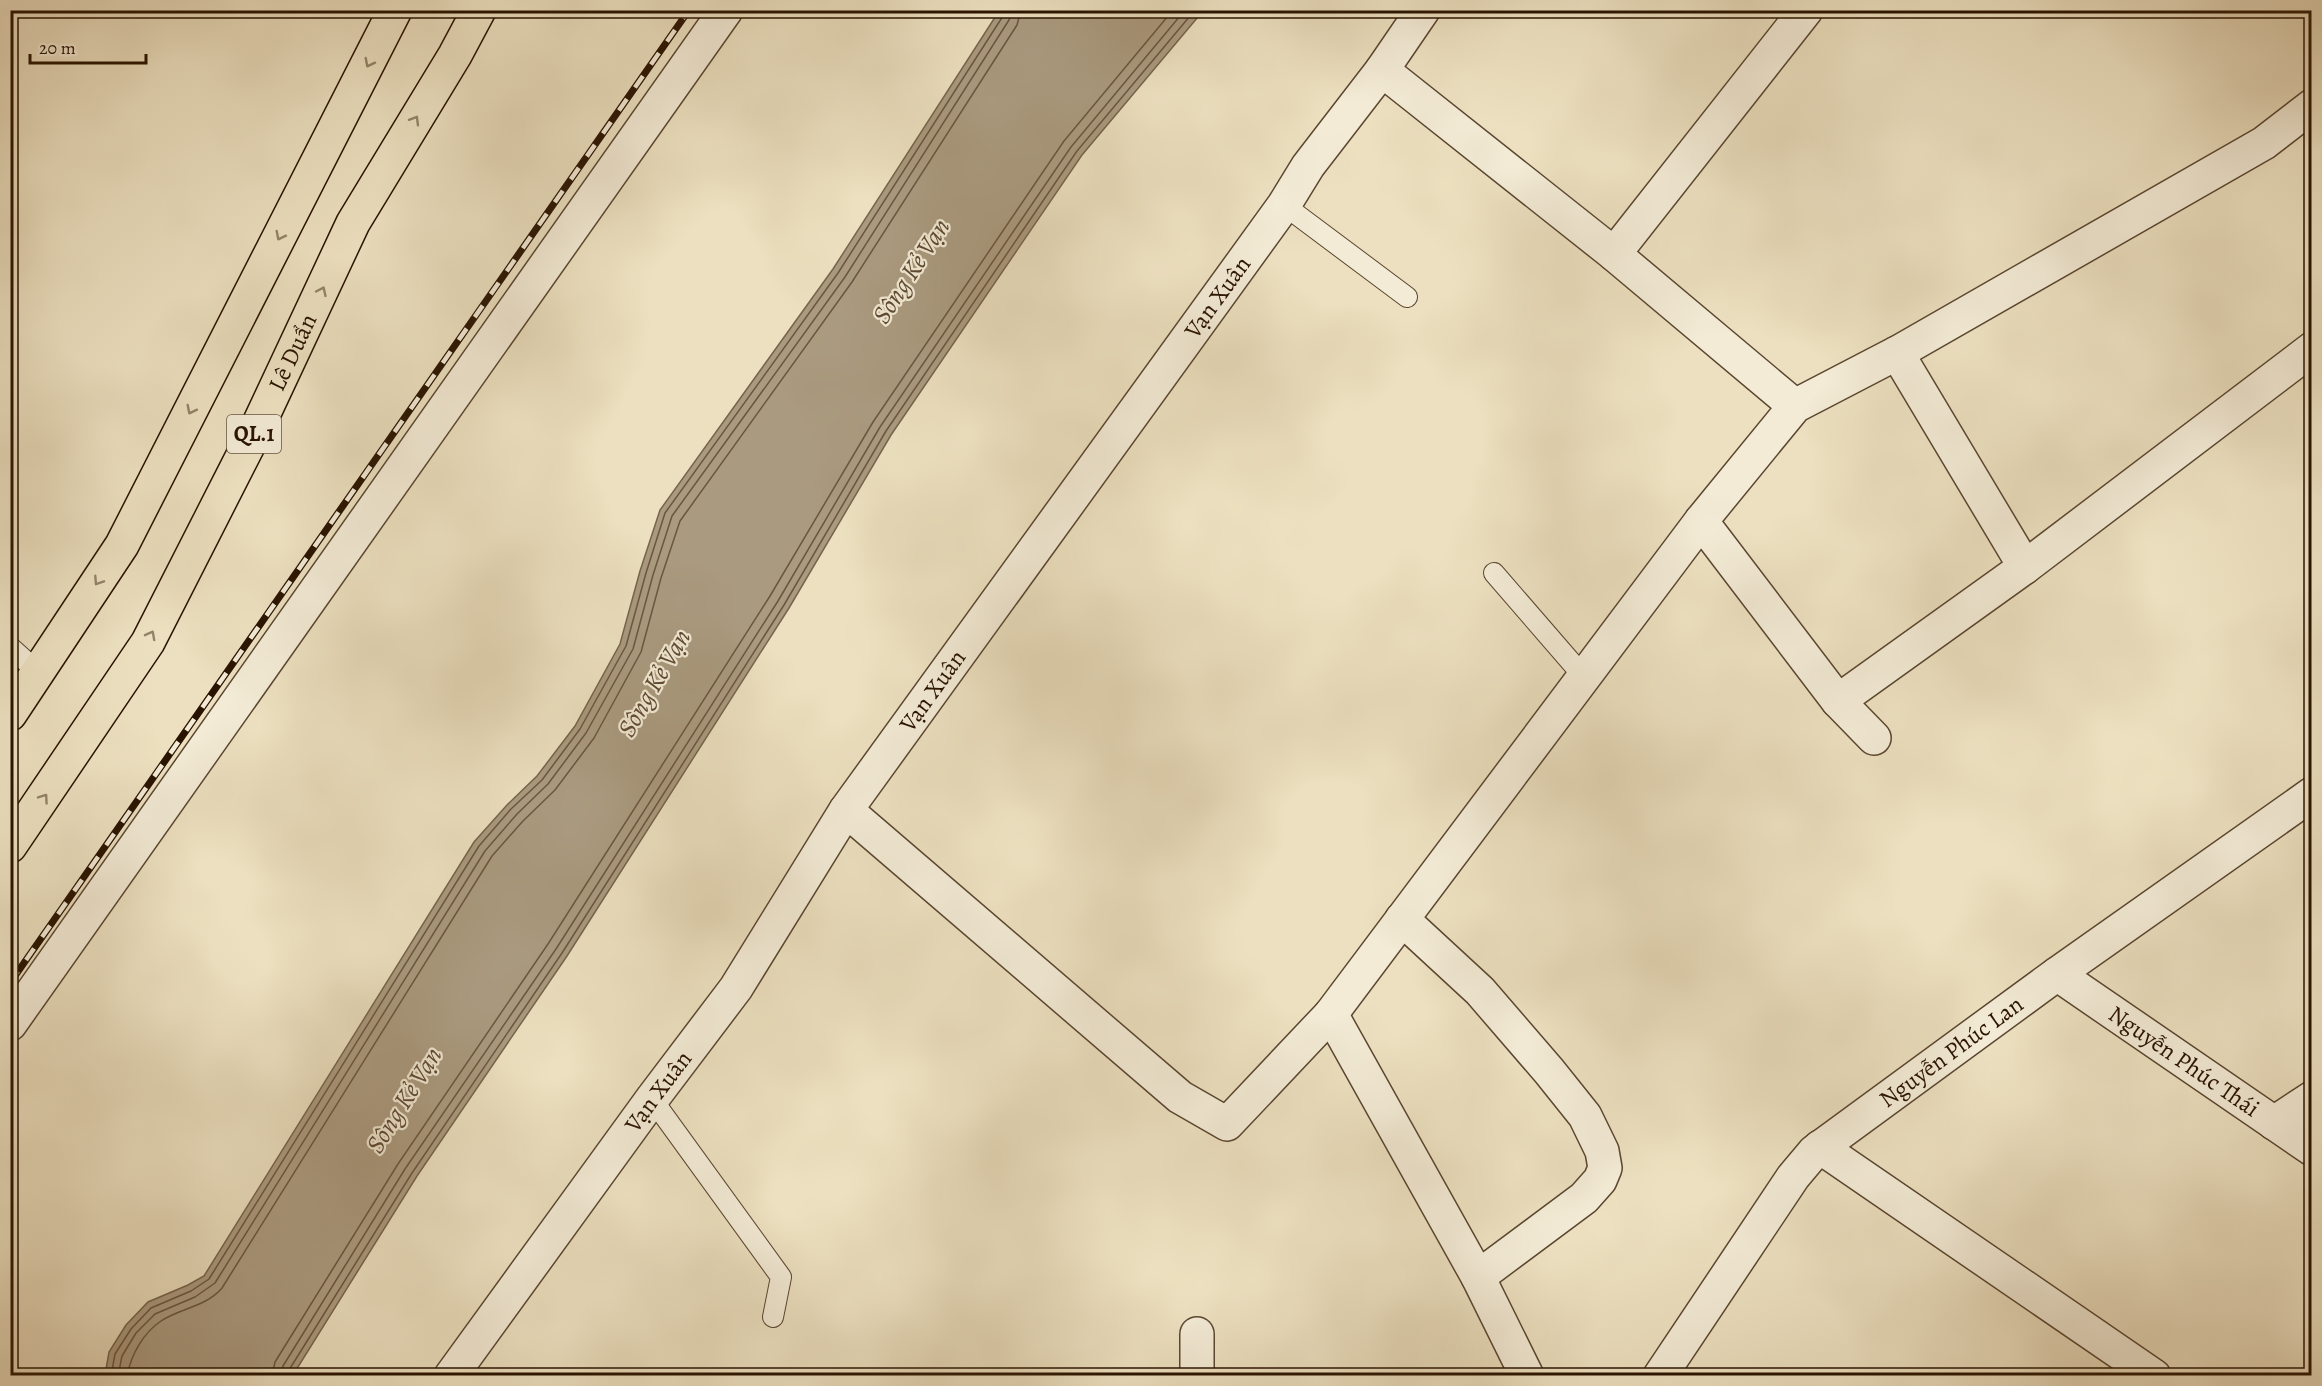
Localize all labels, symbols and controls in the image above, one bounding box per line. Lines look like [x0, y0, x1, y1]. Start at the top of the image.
scale bar [30, 27, 146, 65]
text: 20 m [39, 36, 76, 60]
one-way arrow [364, 56, 376, 67]
one-way arrow [408, 116, 420, 126]
water label: Sông Kẻ Vạn [864, 212, 958, 330]
one-way arrow [275, 230, 287, 241]
street label: Vạn Xuân [1176, 249, 1258, 345]
one-way arrow [314, 286, 326, 297]
street label: Lê Duẩn [261, 308, 324, 396]
one-way arrow [187, 403, 198, 414]
road number: QL.1 [227, 415, 281, 453]
one-way arrow [94, 575, 106, 585]
water label: Sông Kẻ Vạn [609, 623, 699, 743]
one-way arrow [144, 631, 155, 641]
street label: Vạn Xuân [891, 643, 973, 739]
one-way arrow [37, 793, 48, 804]
street label: Nguyễn Phúc Lan [1873, 988, 2030, 1115]
street label: Nguyễn Phúc Thái [2102, 998, 2266, 1124]
water label: Sông Kẻ Vạn [358, 1040, 450, 1160]
street label: Vạn Xuân [616, 1044, 699, 1140]

